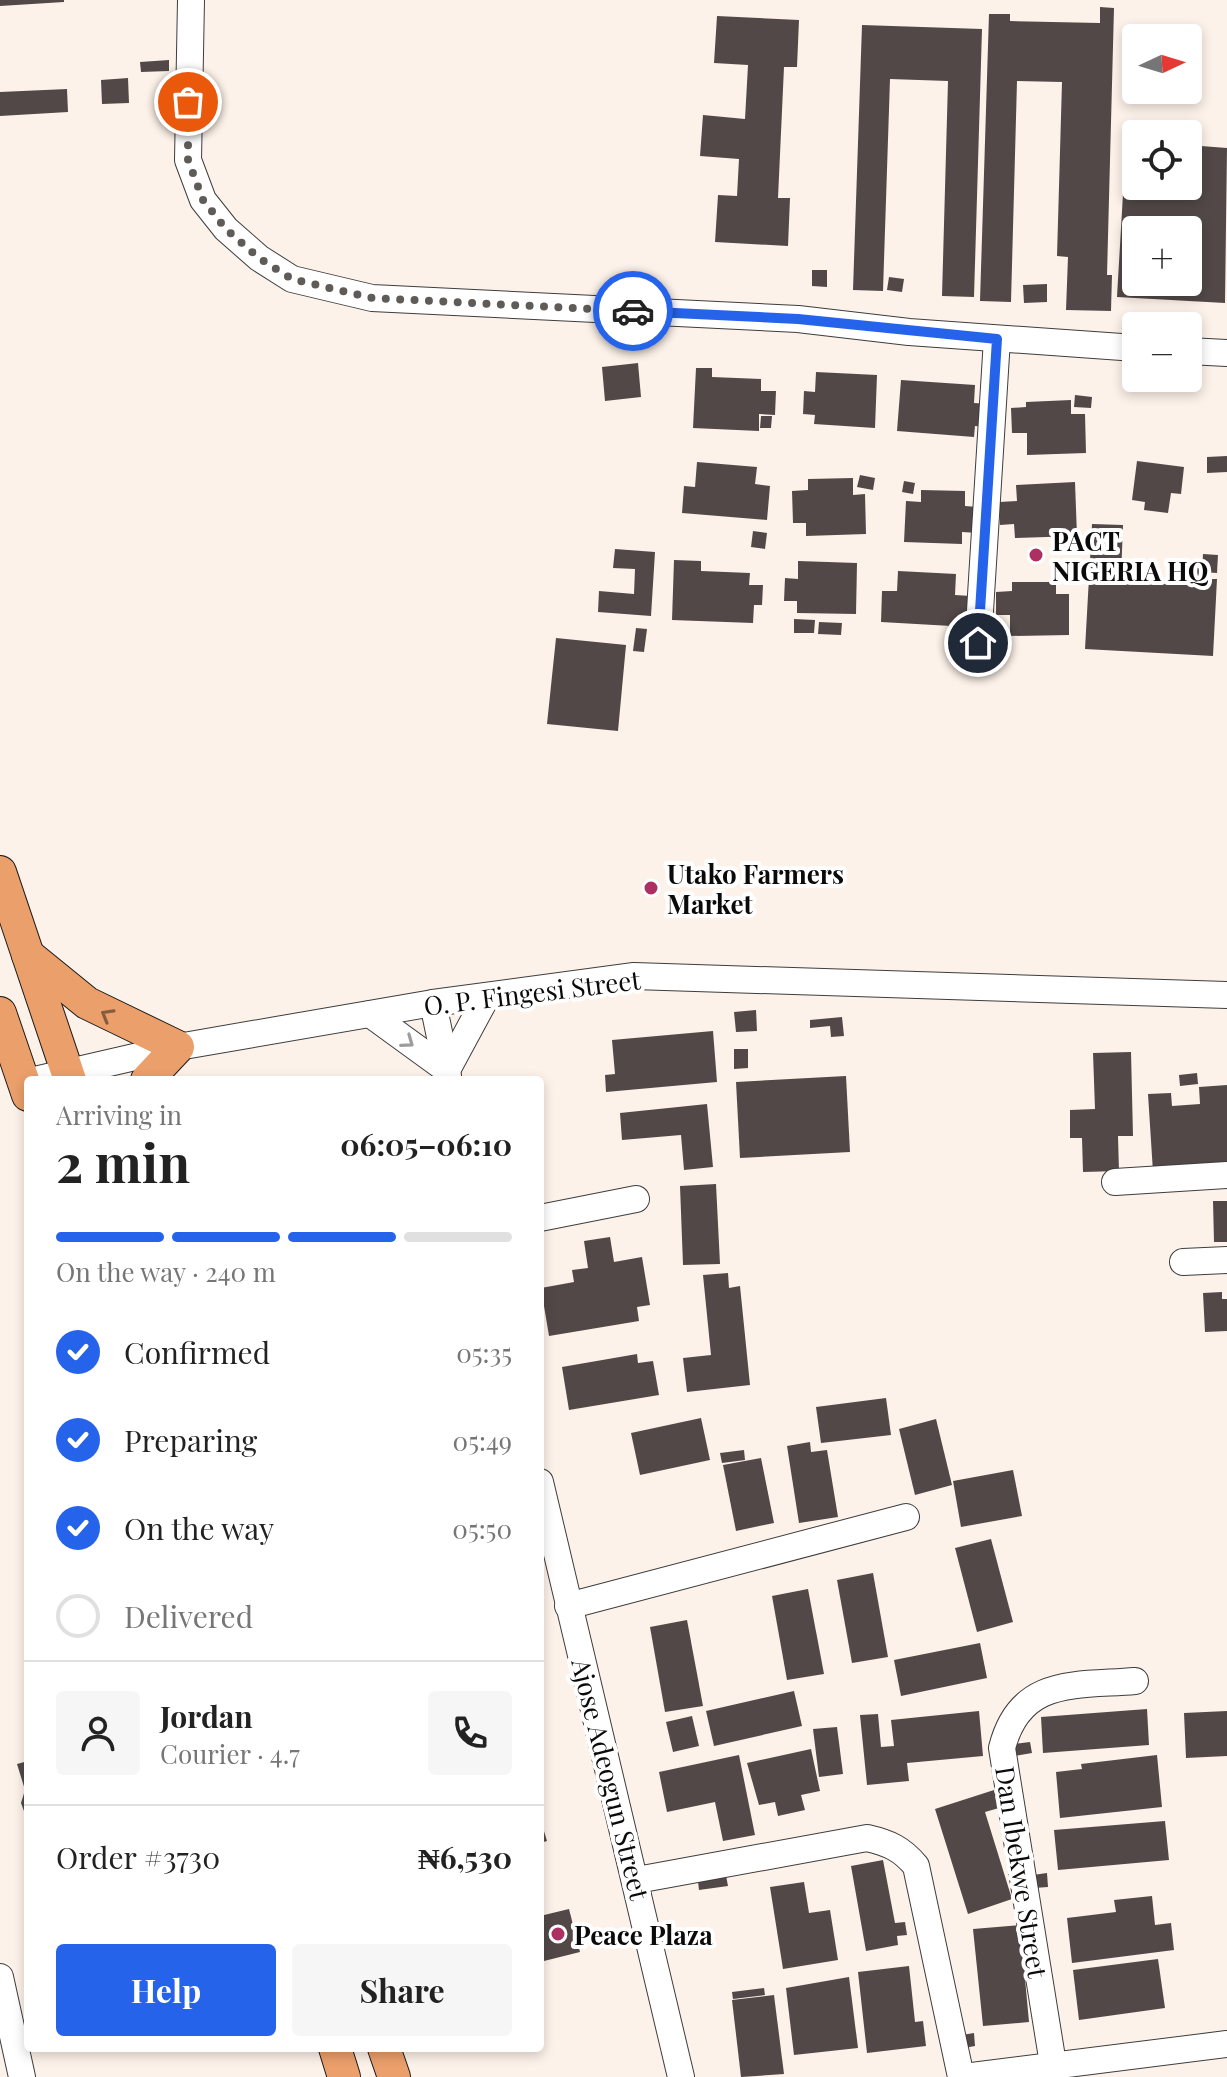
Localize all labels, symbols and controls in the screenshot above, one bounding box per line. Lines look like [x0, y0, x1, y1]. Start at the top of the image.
north arrow [1122, 24, 1202, 104]
map controls [1122, 24, 1202, 392]
pin [154, 68, 222, 136]
icon: bag [166, 80, 210, 124]
button: locate [1122, 120, 1202, 200]
button: + [1122, 216, 1202, 296]
courier [593, 271, 673, 351]
icon: car [611, 289, 655, 333]
button: − [1122, 312, 1202, 392]
place label: PACT NIGERIA HQ [1052, 523, 1209, 588]
marker: PACT NIGERIA HQ [1027, 546, 1045, 564]
pin [944, 609, 1012, 677]
icon: home [956, 621, 1000, 665]
place label: Utako Farmers Market [667, 856, 844, 921]
marker: Utako Farmers Market [642, 879, 660, 897]
street label: O. P. Fingesi Street [422, 961, 643, 1023]
one-way arrow [101, 1009, 116, 1025]
one-way arrow [400, 1033, 414, 1047]
text: Arriving in [56, 1097, 182, 1132]
text: 06:05–06:10 [340, 1124, 512, 1164]
text: 2 min [56, 1127, 190, 1196]
text: On the way · 240 m [56, 1254, 276, 1289]
icon: check [56, 1330, 100, 1374]
text: Confirmed [124, 1332, 270, 1372]
text: 05:35 [456, 1335, 512, 1370]
icon: check [56, 1418, 100, 1462]
text: Preparing [124, 1420, 257, 1460]
text: 05:49 [453, 1423, 512, 1458]
icon: check [56, 1506, 100, 1550]
text: On the way [124, 1508, 274, 1548]
text: 05:50 [452, 1511, 512, 1546]
text: Delivered [124, 1596, 253, 1636]
street label: Ajose Adeogun Street [564, 1654, 658, 1904]
button: person [56, 1691, 140, 1775]
button: phone [428, 1691, 512, 1775]
text: Jordan [160, 1696, 253, 1736]
text: Courier · 4.7 [160, 1736, 300, 1771]
street label: Dan Ibekwe Street [988, 1764, 1056, 1981]
text: Order #3730 [56, 1837, 220, 1877]
text: ₦6,530 [418, 1837, 512, 1877]
place label: Peace Plaza [574, 1917, 713, 1952]
marker: Peace Plaza [549, 1925, 567, 1943]
button: Help [56, 1944, 276, 2036]
button: Share [292, 1944, 512, 2036]

